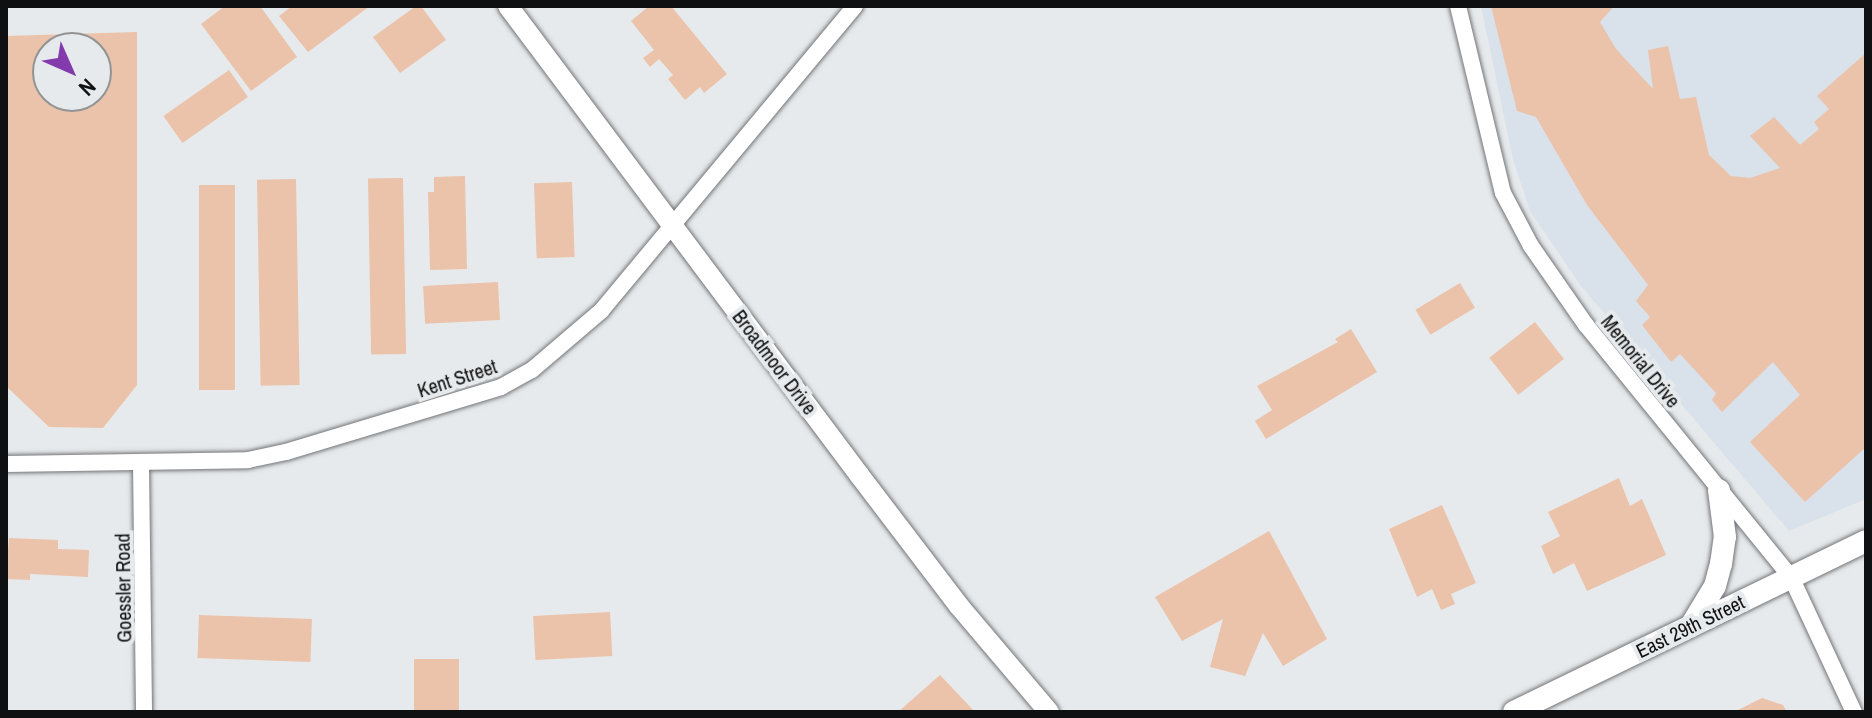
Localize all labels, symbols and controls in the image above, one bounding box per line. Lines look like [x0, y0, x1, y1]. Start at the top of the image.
north arrow [32, 32, 112, 112]
text: N [72, 72, 103, 103]
street label: Broadmoor Drive [728, 305, 822, 419]
street label: Memorial Drive [1596, 310, 1686, 412]
street label: Kent Street [414, 354, 500, 402]
street label: Goessler Road [110, 533, 136, 643]
street label: East 29th Street [1632, 589, 1748, 663]

